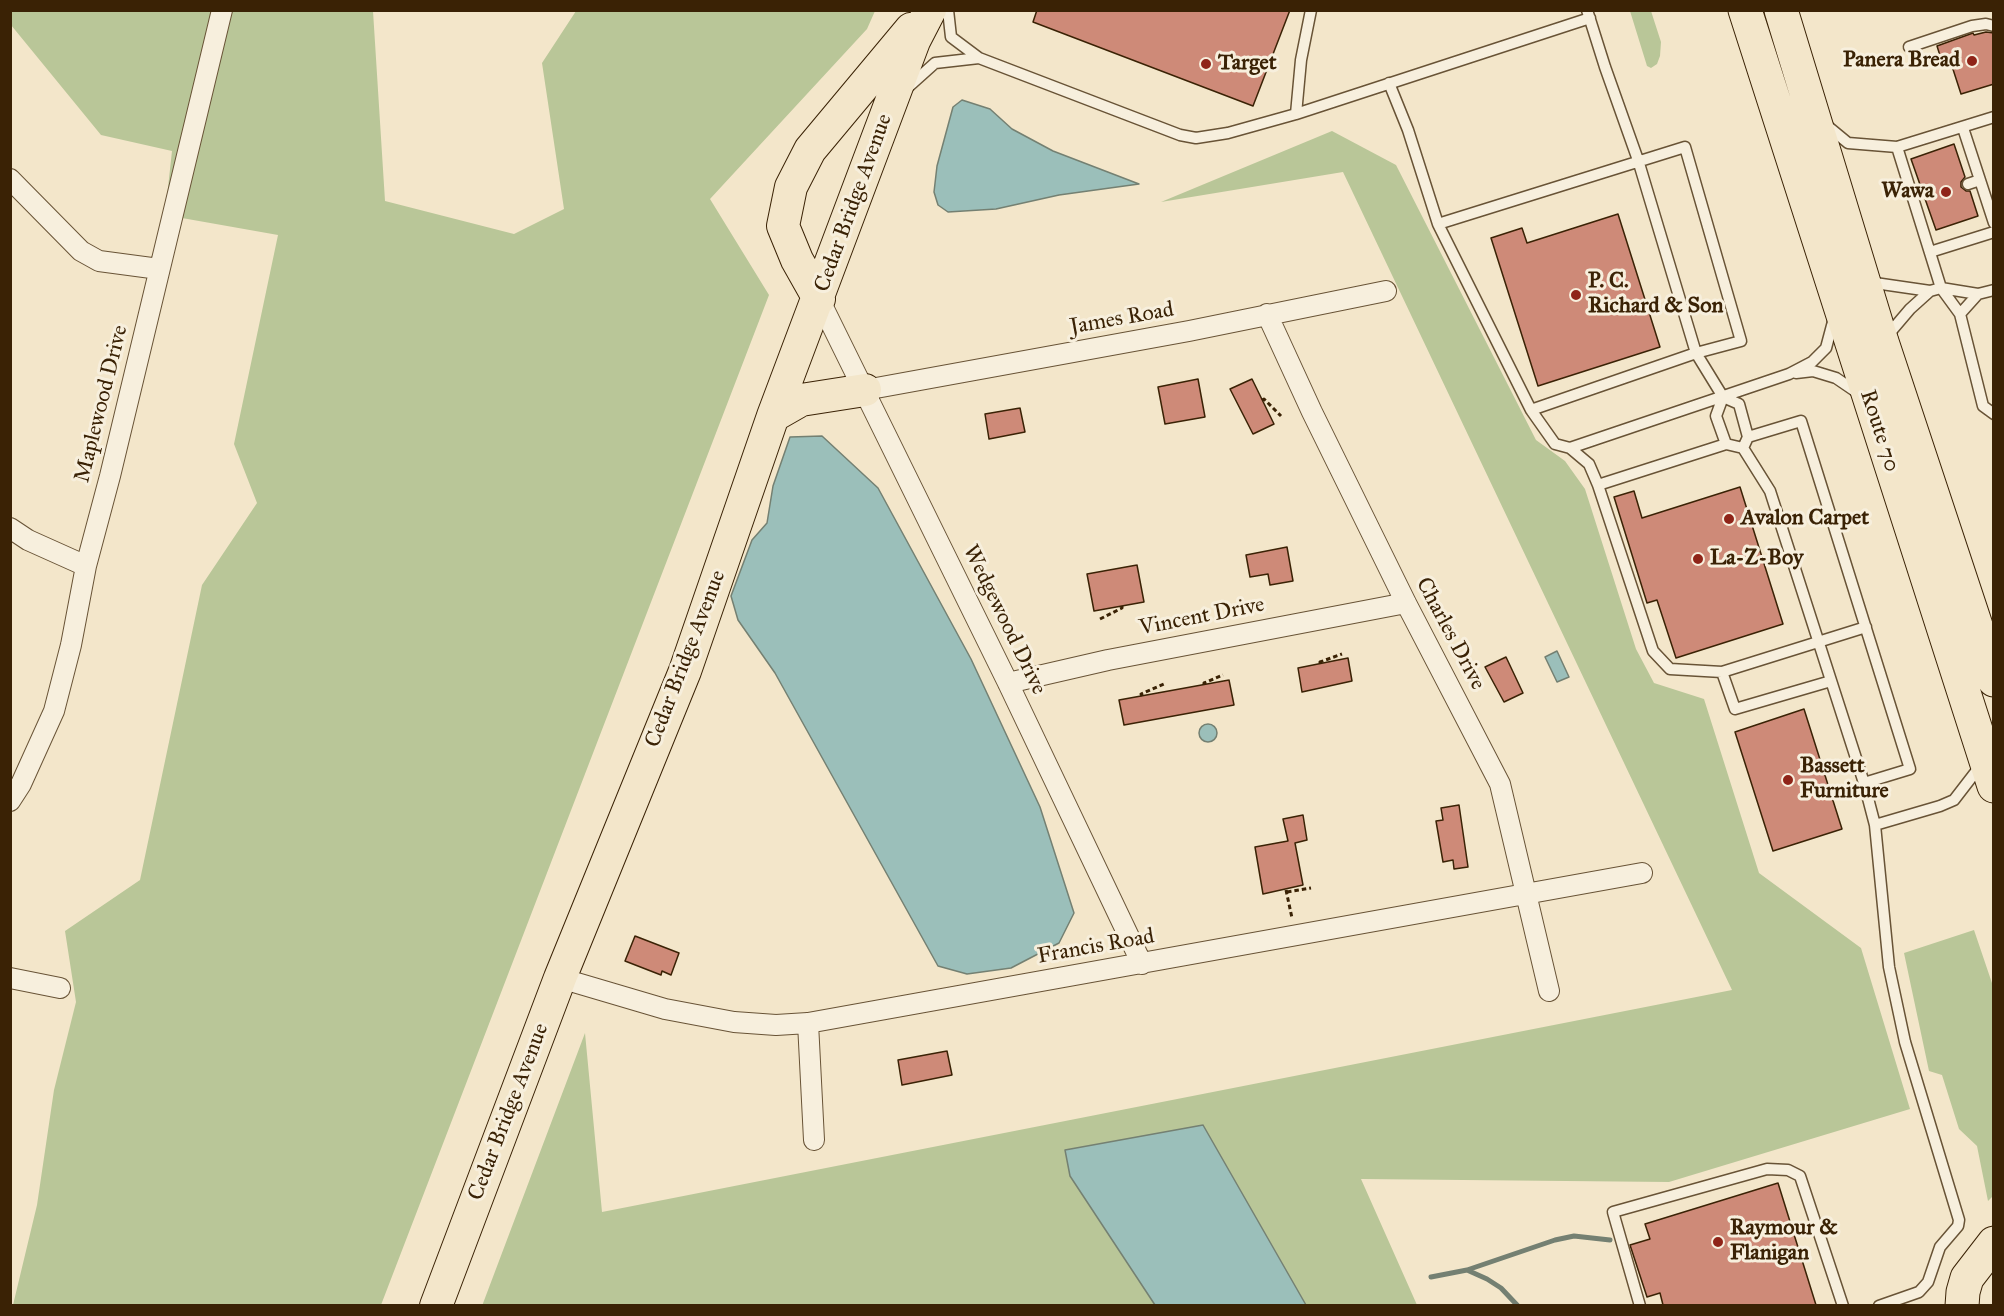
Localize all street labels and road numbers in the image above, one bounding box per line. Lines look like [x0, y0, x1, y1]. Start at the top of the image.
street label: Cedar Bridge Avenue [810, 110, 898, 296]
street label: James Road [1068, 297, 1176, 341]
street label: Maplewood Drive [70, 323, 134, 485]
street label: Route 70 [1853, 387, 1905, 475]
street label: Wedgewood Drive [956, 541, 1052, 699]
street label: Cedar Bridge Avenue [640, 567, 732, 751]
street label: Charles Drive [1409, 573, 1491, 695]
street label: Vincent Drive [1137, 592, 1267, 642]
street label: Francis Road [1035, 924, 1157, 970]
street label: Cedar Bridge Avenue [463, 1020, 555, 1204]

